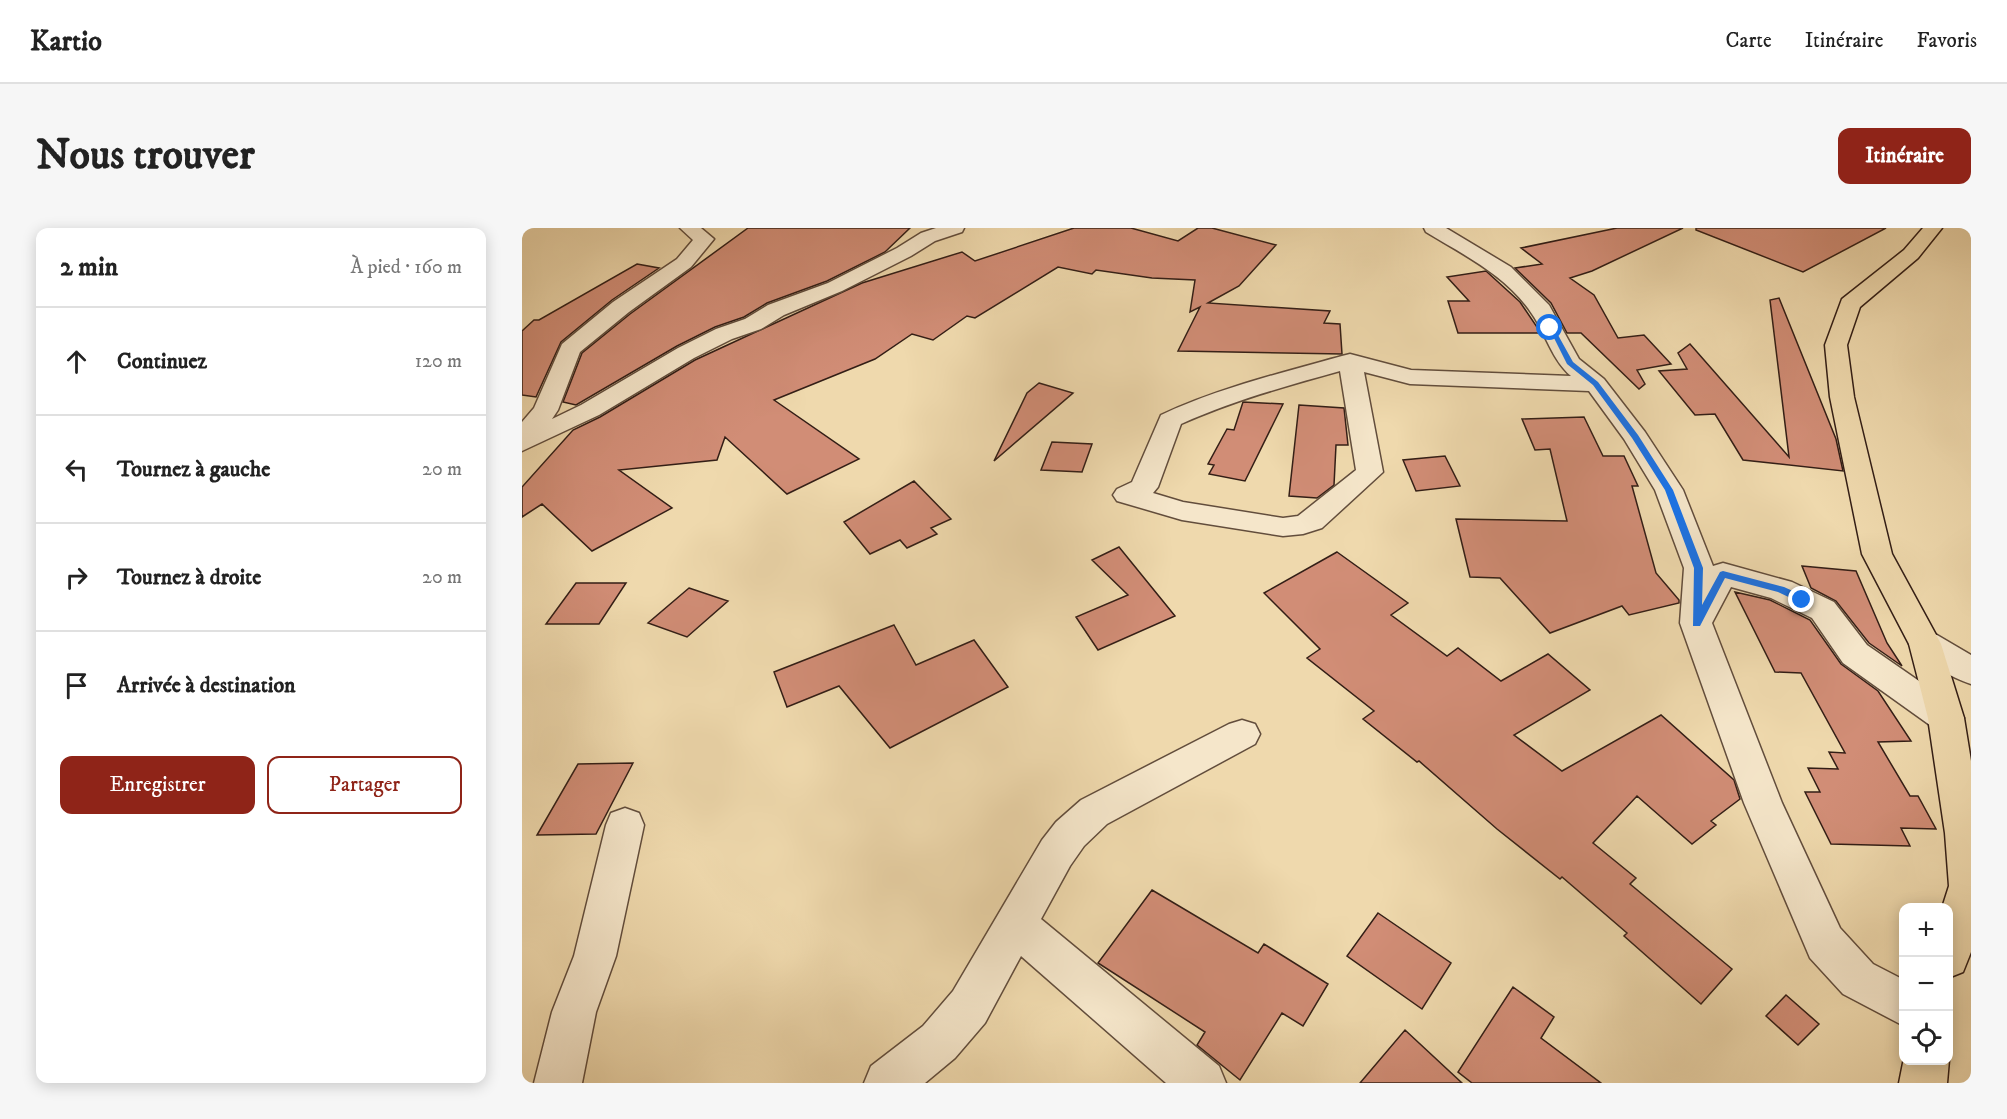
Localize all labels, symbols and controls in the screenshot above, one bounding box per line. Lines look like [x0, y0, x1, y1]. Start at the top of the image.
text: Kartio [30, 24, 102, 59]
text: Carte [1726, 28, 1772, 54]
text: Itinéraire [1805, 28, 1883, 54]
text: Favoris [1916, 28, 1977, 54]
button: Itinéraire [1838, 128, 1971, 184]
text: Nous trouver [36, 130, 255, 182]
text: 2 min [60, 251, 118, 284]
text: À pied · 160 m [350, 255, 462, 280]
route start [1536, 314, 1562, 340]
icon: ahead [60, 345, 93, 378]
text: Continuez [117, 348, 207, 375]
text: 120 m [415, 349, 462, 374]
icon: left [60, 453, 93, 486]
text: Tournez à gauche [117, 456, 270, 483]
text: 20 m [422, 457, 462, 482]
icon: right [60, 561, 93, 594]
text: Tournez à droite [117, 564, 261, 591]
text: 20 m [422, 565, 462, 590]
route end [1788, 586, 1814, 612]
icon: arrive [60, 669, 93, 702]
text: Arrivée à destination [117, 672, 296, 699]
button: Enregistrer [60, 756, 255, 814]
button: Partager [267, 756, 462, 814]
map controls [1899, 903, 1953, 1065]
button: + [1899, 903, 1953, 957]
button: − [1899, 957, 1953, 1011]
button: locate [1899, 1011, 1953, 1065]

